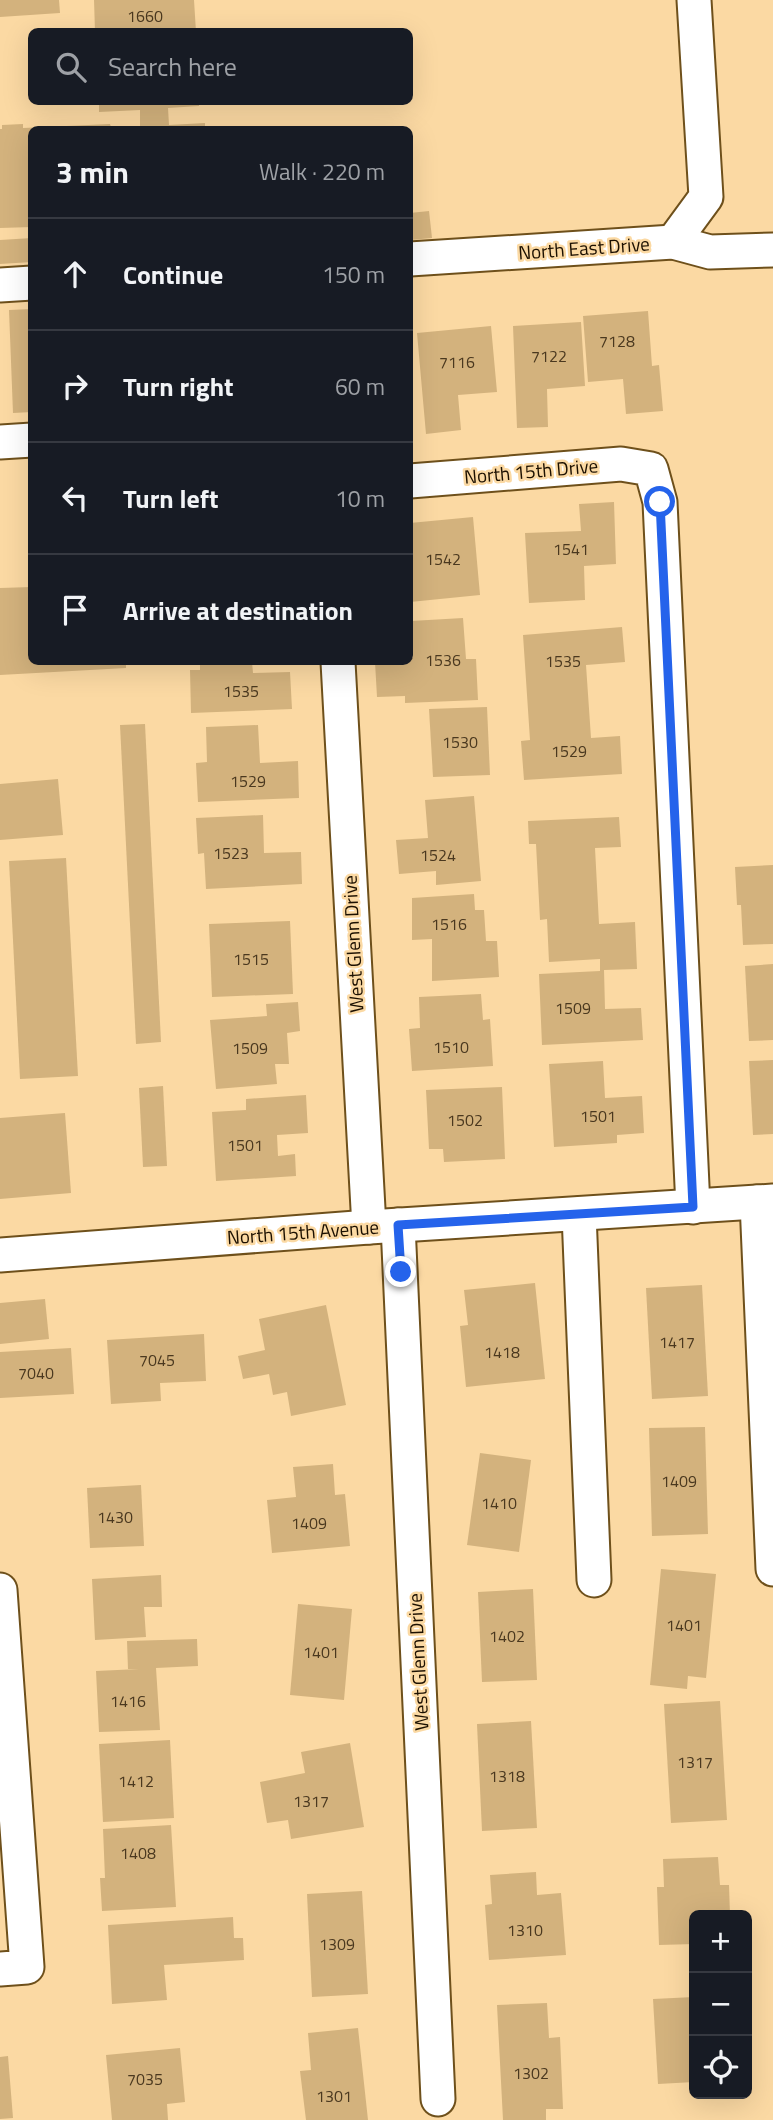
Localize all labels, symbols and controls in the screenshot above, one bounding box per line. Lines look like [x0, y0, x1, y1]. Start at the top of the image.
house number: 1660 [127, 4, 163, 28]
search box [28, 28, 413, 105]
text: Search here [108, 47, 237, 86]
icon: search [52, 48, 90, 86]
text: 3 min [56, 149, 129, 195]
text: Walk · 220 m [259, 154, 385, 189]
street label: North East Drive [517, 228, 651, 267]
icon: ahead [56, 255, 94, 293]
text: Continue [123, 255, 223, 294]
text: 150 m [322, 257, 385, 292]
house number: 7128 [599, 329, 635, 353]
house number: 7122 [531, 344, 567, 368]
house number: 7116 [439, 350, 475, 374]
icon: right [56, 367, 94, 405]
text: Turn right [123, 367, 234, 406]
text: 60 m [335, 369, 385, 404]
street label: North 15th Drive [463, 450, 599, 491]
icon: left [56, 479, 94, 517]
text: Turn left [123, 479, 218, 518]
text: 10 m [335, 481, 385, 516]
route start [644, 486, 675, 517]
house number: 1541 [553, 537, 589, 561]
house number: 1542 [425, 547, 461, 571]
icon: arrive [56, 591, 94, 629]
text: Arrive at destination [123, 591, 353, 630]
house number: 1536 [425, 648, 461, 672]
house number: 1535 [545, 649, 581, 673]
house number: 1535 [223, 679, 259, 703]
house number: 1530 [442, 730, 478, 754]
house number: 1529 [551, 739, 587, 763]
house number: 1529 [230, 769, 266, 793]
house number: 1523 [213, 841, 249, 865]
house number: 1524 [420, 843, 456, 867]
street label: West Glenn Drive [334, 875, 371, 1013]
house number: 1516 [431, 912, 467, 936]
house number: 1515 [233, 947, 269, 971]
house number: 1509 [555, 996, 591, 1020]
house number: 1510 [433, 1035, 469, 1059]
house number: 1509 [232, 1036, 268, 1060]
house number: 1501 [580, 1104, 616, 1128]
house number: 1502 [447, 1108, 483, 1132]
house number: 1501 [227, 1133, 263, 1157]
street label: North 15th Avenue [226, 1212, 380, 1251]
route end [385, 1256, 416, 1287]
house number: 1417 [659, 1330, 695, 1354]
house number: 1418 [484, 1340, 520, 1364]
house number: 7045 [139, 1348, 175, 1372]
house number: 7040 [18, 1361, 54, 1385]
house number: 1409 [661, 1469, 697, 1493]
house number: 1410 [481, 1491, 517, 1515]
house number: 1430 [97, 1505, 133, 1529]
house number: 1409 [291, 1511, 327, 1535]
street label: West Glenn Drive [399, 1593, 436, 1731]
house number: 1401 [666, 1613, 702, 1637]
house number: 1402 [489, 1624, 525, 1648]
house number: 1401 [303, 1640, 339, 1664]
house number: 1416 [110, 1689, 146, 1713]
house number: 1317 [677, 1750, 713, 1774]
house number: 1318 [489, 1764, 525, 1788]
house number: 1412 [118, 1769, 154, 1793]
house number: 1317 [293, 1789, 329, 1813]
house number: 1408 [120, 1841, 156, 1865]
map controls [689, 1910, 752, 2099]
button: + [689, 1910, 752, 1973]
house number: 1310 [507, 1918, 543, 1942]
house number: 1309 [319, 1932, 355, 1956]
button: − [689, 1973, 752, 2036]
button: locate [689, 2036, 752, 2099]
house number: 1302 [513, 2061, 549, 2085]
house number: 7035 [127, 2067, 163, 2091]
house number: 1301 [316, 2084, 352, 2108]

